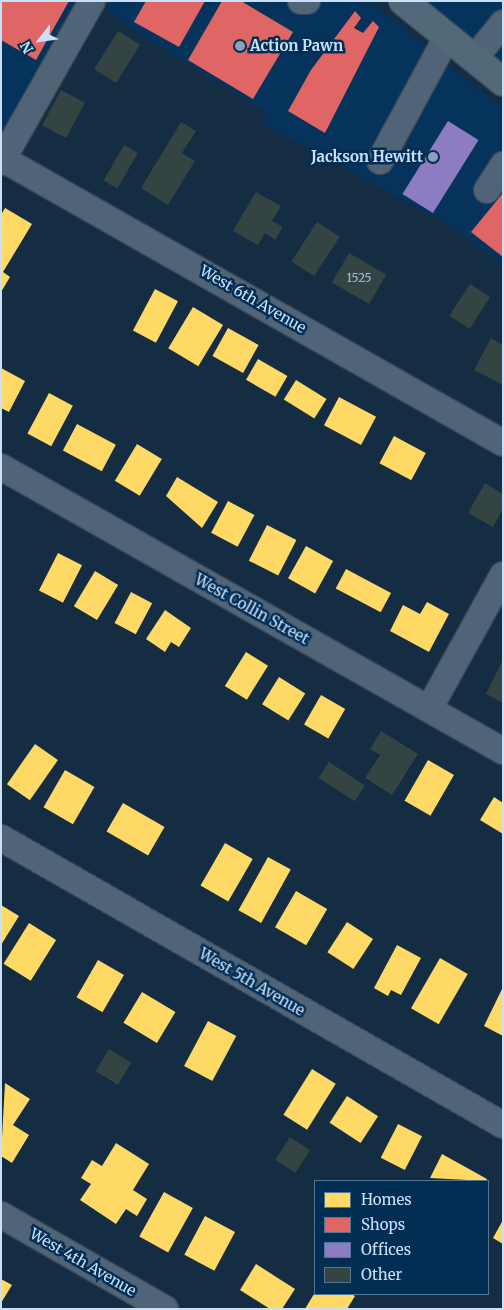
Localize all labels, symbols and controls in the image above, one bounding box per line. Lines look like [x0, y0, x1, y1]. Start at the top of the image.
north arrow [15, 15, 65, 65]
place label: Action Pawn [250, 37, 343, 55]
text: N [16, 38, 38, 57]
marker: Action Pawn [234, 40, 246, 52]
place label: Jackson Hewitt [311, 148, 423, 166]
marker: Jackson Hewitt [427, 151, 439, 163]
street label: West 6th Avenue [197, 261, 309, 337]
house number: 1525 [346, 271, 372, 285]
street label: West Collin Street [192, 570, 312, 648]
street label: West 5th Avenue [196, 944, 308, 1020]
legend [314, 1180, 489, 1295]
text: Homes [361, 1190, 412, 1209]
text: Shops [361, 1215, 405, 1234]
street label: West 4th Avenue [27, 1224, 139, 1300]
text: Offices [361, 1240, 411, 1259]
text: Other [361, 1265, 402, 1284]

